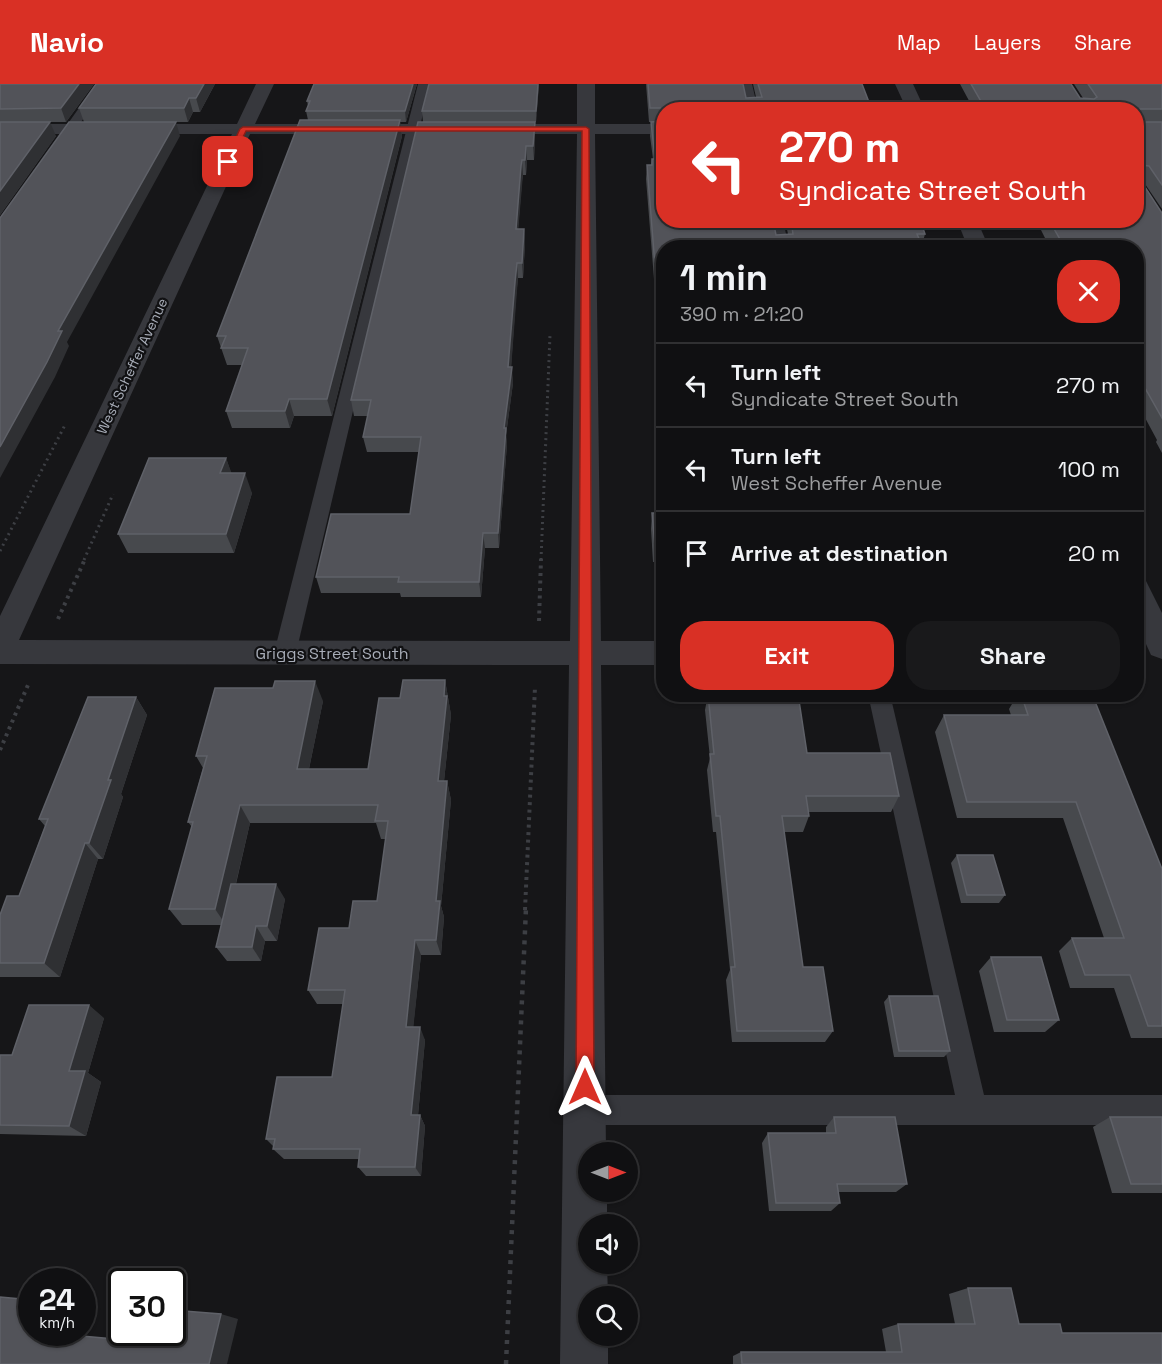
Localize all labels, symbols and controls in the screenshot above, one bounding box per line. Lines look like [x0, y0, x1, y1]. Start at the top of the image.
text: Navio [30, 24, 104, 60]
text: Map [897, 29, 941, 56]
text: Layers [974, 29, 1041, 56]
text: Share [1074, 29, 1132, 56]
text: 270 m [779, 121, 900, 174]
icon: left [680, 126, 758, 204]
pin [202, 136, 253, 187]
icon: arrive [211, 145, 244, 178]
text: Syndicate Street South [779, 173, 1086, 208]
text: 1 min [680, 255, 768, 301]
button: close [1057, 260, 1120, 323]
street label: West Scheffer Avenue [93, 295, 171, 437]
text: 390 m · 21:20 [680, 301, 804, 327]
text: Turn left [731, 358, 821, 386]
icon: left [680, 369, 713, 402]
text: 270 m [1056, 371, 1120, 399]
text: Syndicate Street South [731, 386, 959, 412]
text: Turn left [731, 442, 821, 470]
icon: left [680, 453, 713, 486]
text: 100 m [1058, 455, 1120, 483]
text: West Scheffer Avenue [731, 470, 942, 496]
icon: arrive [680, 537, 713, 570]
text: Arrive at destination [731, 539, 948, 567]
text: 20 m [1068, 539, 1120, 567]
button: Exit [680, 621, 894, 690]
button: Share [906, 621, 1120, 690]
street label: Griggs Street South [255, 643, 409, 664]
position arrow [553, 1055, 617, 1119]
north arrow [578, 1142, 638, 1202]
map controls [578, 1142, 638, 1346]
button: sound [578, 1214, 638, 1274]
speed limit sign: 30 [108, 1268, 186, 1346]
text: 24 [39, 1280, 75, 1319]
button: search [578, 1286, 638, 1346]
text: km/h [39, 1313, 75, 1332]

